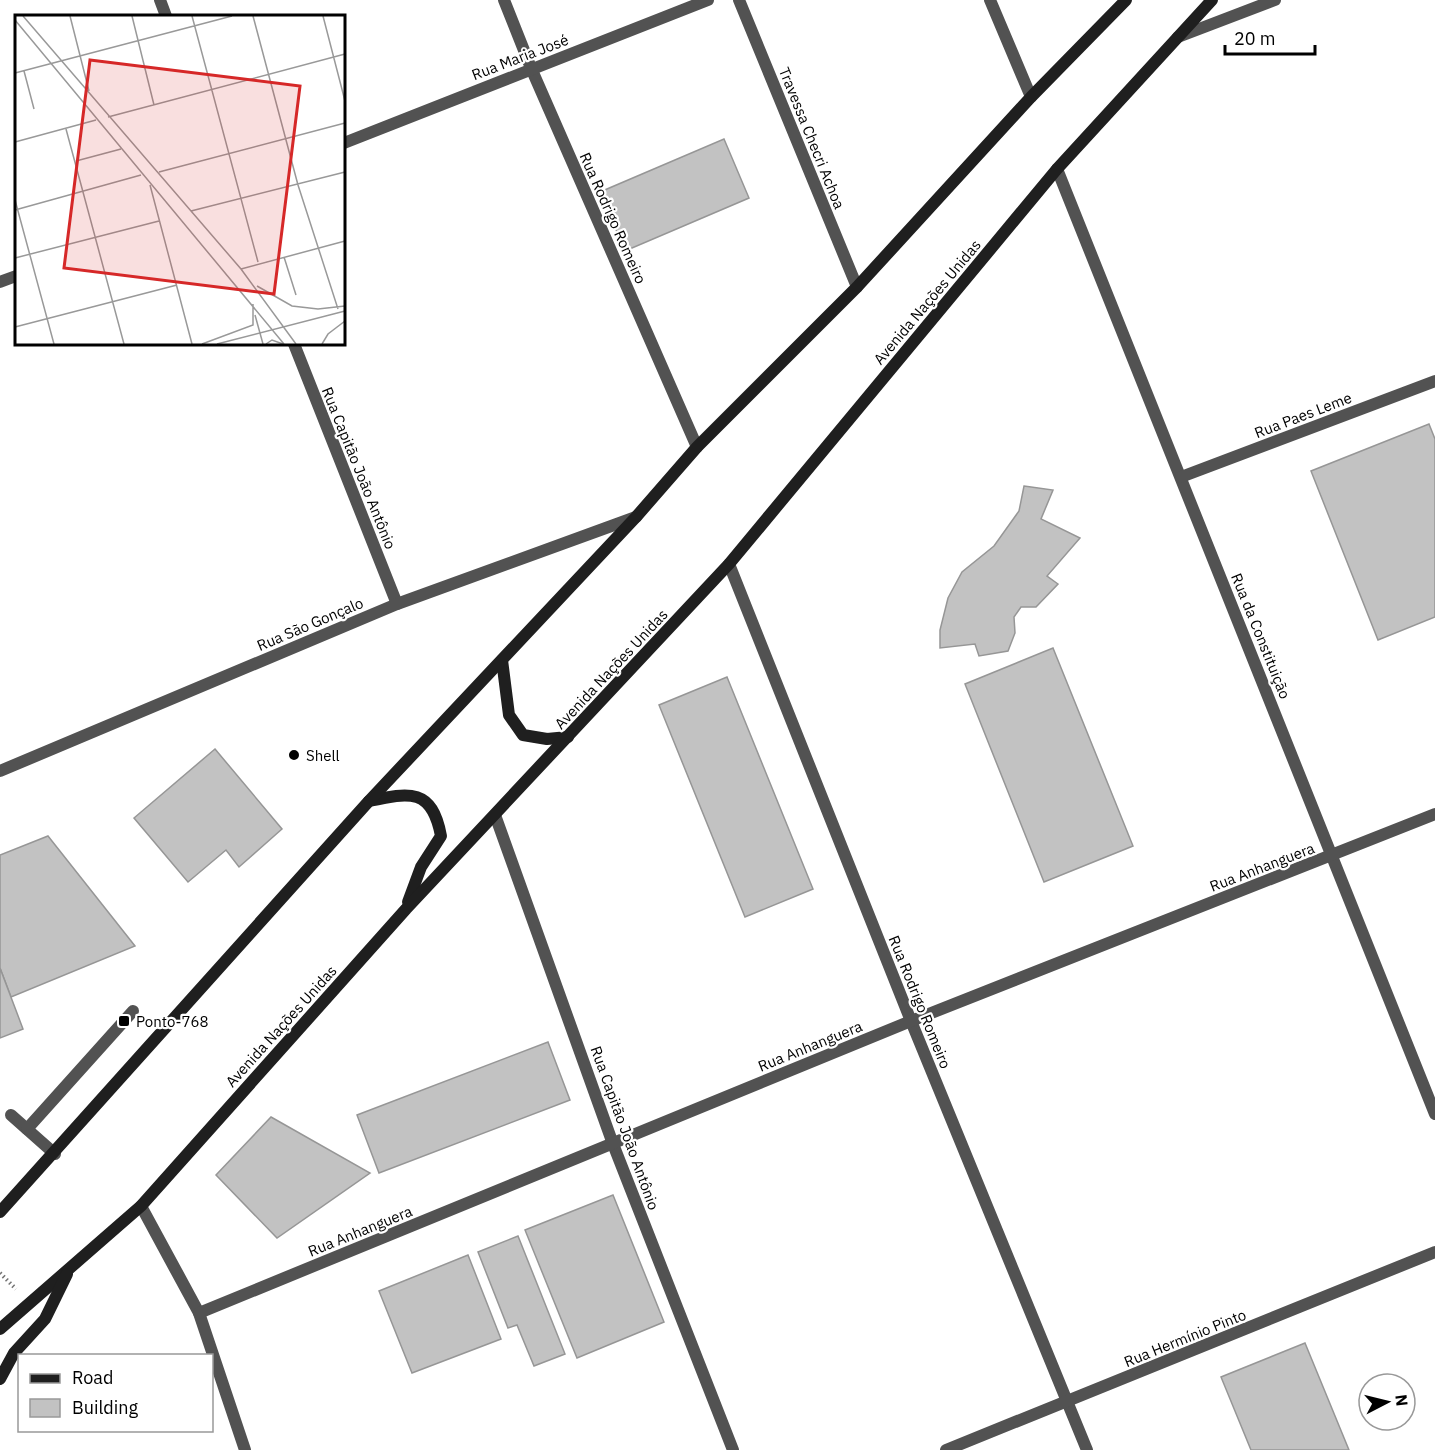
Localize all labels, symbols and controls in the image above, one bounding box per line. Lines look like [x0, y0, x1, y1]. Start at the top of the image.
inset map [15, 15, 345, 345]
scale bar [1225, 18, 1315, 56]
text: 20 m [1234, 27, 1276, 50]
street label: Rua Maria José [469, 30, 571, 84]
street label: Travessa Checri Achoa [775, 64, 849, 212]
street label: Rua Rodrigo Romeiro [575, 149, 651, 287]
street label: Avenida Nações Unidas [869, 236, 985, 368]
street label: Rua Capitão João Antônio [318, 384, 400, 552]
street label: Rua Paes Leme [1252, 388, 1354, 442]
street label: Rua da Constituição [1227, 570, 1295, 702]
street label: Rua São Gonçalo [254, 593, 366, 655]
street label: Avenida Nações Unidas [550, 605, 672, 733]
place label: Shell [306, 746, 340, 765]
marker: Shell [287, 748, 301, 762]
street label: Rua Anhanguera [1207, 838, 1317, 896]
street label: Rua Rodrigo Romeiro [885, 933, 955, 1071]
street label: Avenida Nações Unidas [221, 961, 341, 1091]
place label: Ponto-768 [136, 1012, 208, 1031]
marker: Ponto-768 [117, 1014, 131, 1028]
street label: Rua Anhanguera [755, 1016, 865, 1076]
street label: Rua Capitão João Antônio [586, 1043, 664, 1213]
street label: Rua Anhanguera [305, 1201, 415, 1261]
street label: Rua Hermínio Pinto [1121, 1305, 1249, 1371]
legend [18, 1354, 213, 1432]
text: Road [72, 1366, 113, 1389]
north arrow [1357, 1372, 1417, 1432]
text: N [1391, 1393, 1413, 1407]
text: Building [72, 1396, 139, 1419]

